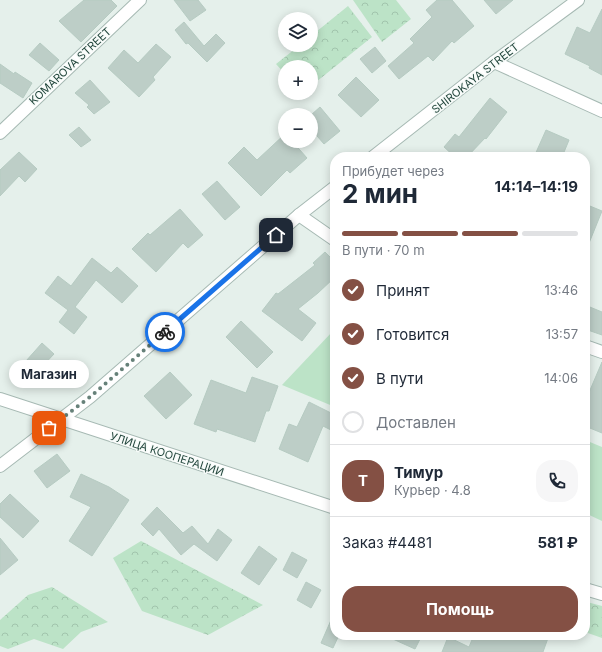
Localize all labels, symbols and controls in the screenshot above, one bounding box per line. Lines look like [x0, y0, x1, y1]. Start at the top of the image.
map controls [278, 12, 318, 148]
button: layers [278, 12, 318, 52]
street label: KOMAROVA STREET [26, 24, 114, 108]
street label: SHIROKAYA STREET [429, 40, 521, 116]
button: + [278, 60, 318, 100]
button: − [278, 108, 318, 148]
text: Прибудет через [342, 163, 444, 179]
text: 14:14–14:19 [494, 177, 578, 196]
text: 2 мин [342, 178, 418, 209]
pin [259, 218, 293, 252]
icon: home [265, 224, 287, 246]
text: В пути · 70 m [342, 242, 425, 258]
icon: check [342, 279, 364, 301]
text: Принят [376, 281, 429, 300]
text: 13:46 [544, 282, 578, 298]
courier [145, 312, 185, 352]
icon: bike [154, 321, 176, 343]
icon: check [342, 323, 364, 345]
text: Готовится [376, 325, 449, 344]
text: 13:57 [546, 326, 578, 342]
callout: Магазин [9, 360, 89, 388]
text: Магазин [21, 366, 77, 382]
icon: check [342, 367, 364, 389]
text: В пути [376, 369, 423, 388]
text: 14:06 [544, 370, 578, 386]
pin [32, 411, 66, 445]
text: Доставлен [376, 413, 456, 432]
icon: bag [38, 417, 60, 439]
street label: УЛИЦА КООПЕРАЦИИ [108, 429, 226, 479]
button: phone [536, 460, 578, 502]
text: Тимур [394, 463, 443, 482]
text: Т [358, 471, 368, 490]
text: Курьер · 4.8 [394, 482, 471, 498]
text: Заказ #4481 [342, 533, 432, 552]
text: 581 ₽ [538, 533, 578, 552]
button: Помощь [342, 586, 578, 632]

